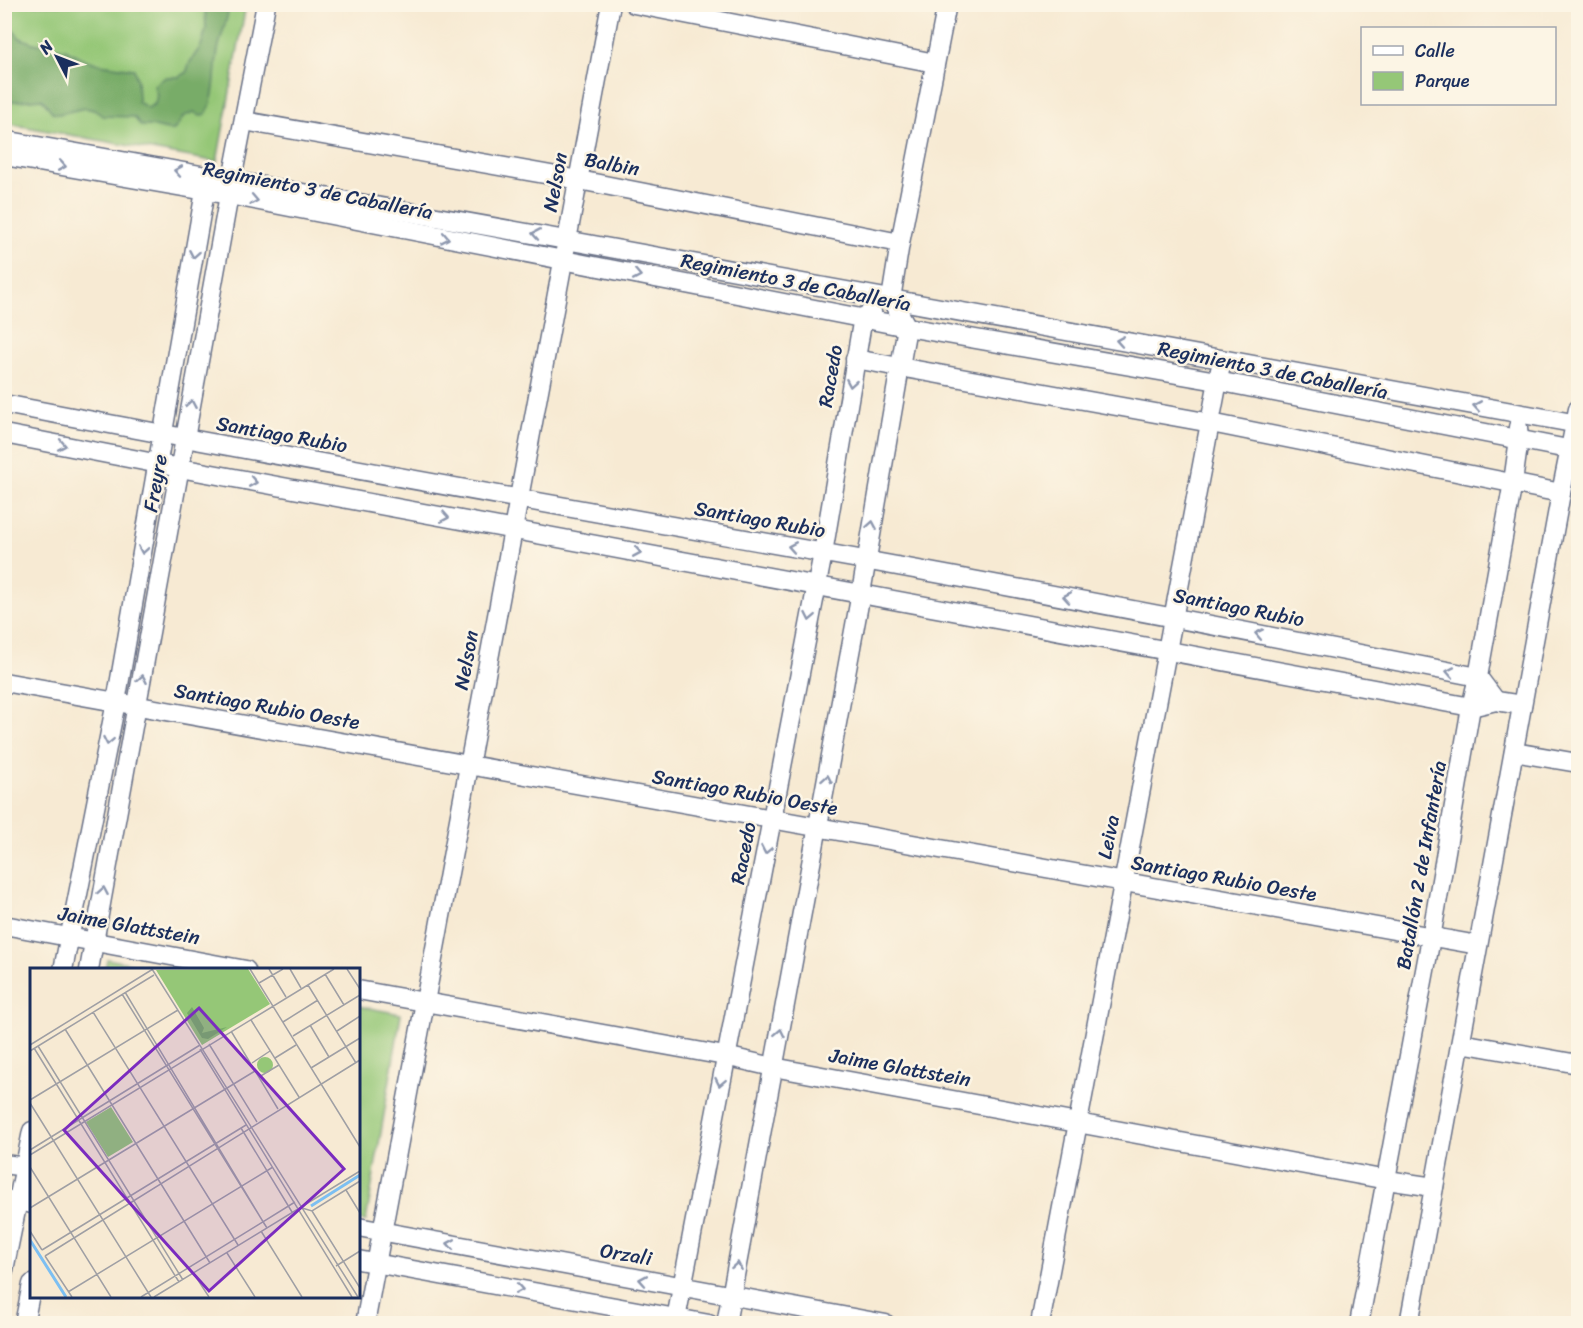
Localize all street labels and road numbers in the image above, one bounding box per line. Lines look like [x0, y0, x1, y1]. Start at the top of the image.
street label: Balbin [581, 142, 643, 187]
street label: Nelson [533, 149, 578, 215]
street label: Regimiento 3 de Caballería [200, 151, 436, 230]
street label: Regimiento 3 de Caballería [678, 243, 914, 322]
street label: Regimiento 3 de Caballería [1155, 331, 1391, 410]
street label: Racedo [808, 342, 853, 410]
street label: Santiago Rubio [214, 406, 350, 463]
street label: Freyre [133, 451, 178, 515]
street label: Santiago Rubio [692, 491, 828, 548]
street label: Santiago Rubio [1170, 578, 1307, 637]
street label: Nelson [444, 627, 489, 693]
street label: Santiago Rubio Oeste [171, 673, 363, 740]
street label: Batallón 2 de Infantería [1386, 758, 1457, 972]
street label: Santiago Rubio Oeste [649, 759, 841, 826]
street label: Leiva [1087, 812, 1130, 862]
street label: Racedo [720, 819, 767, 887]
street label: Santiago Rubio Oeste [1128, 845, 1320, 912]
street label: Jaime Glattstein [54, 896, 203, 955]
street label: Jaime Glattstein [825, 1038, 974, 1097]
street label: Orzali [597, 1233, 656, 1276]

